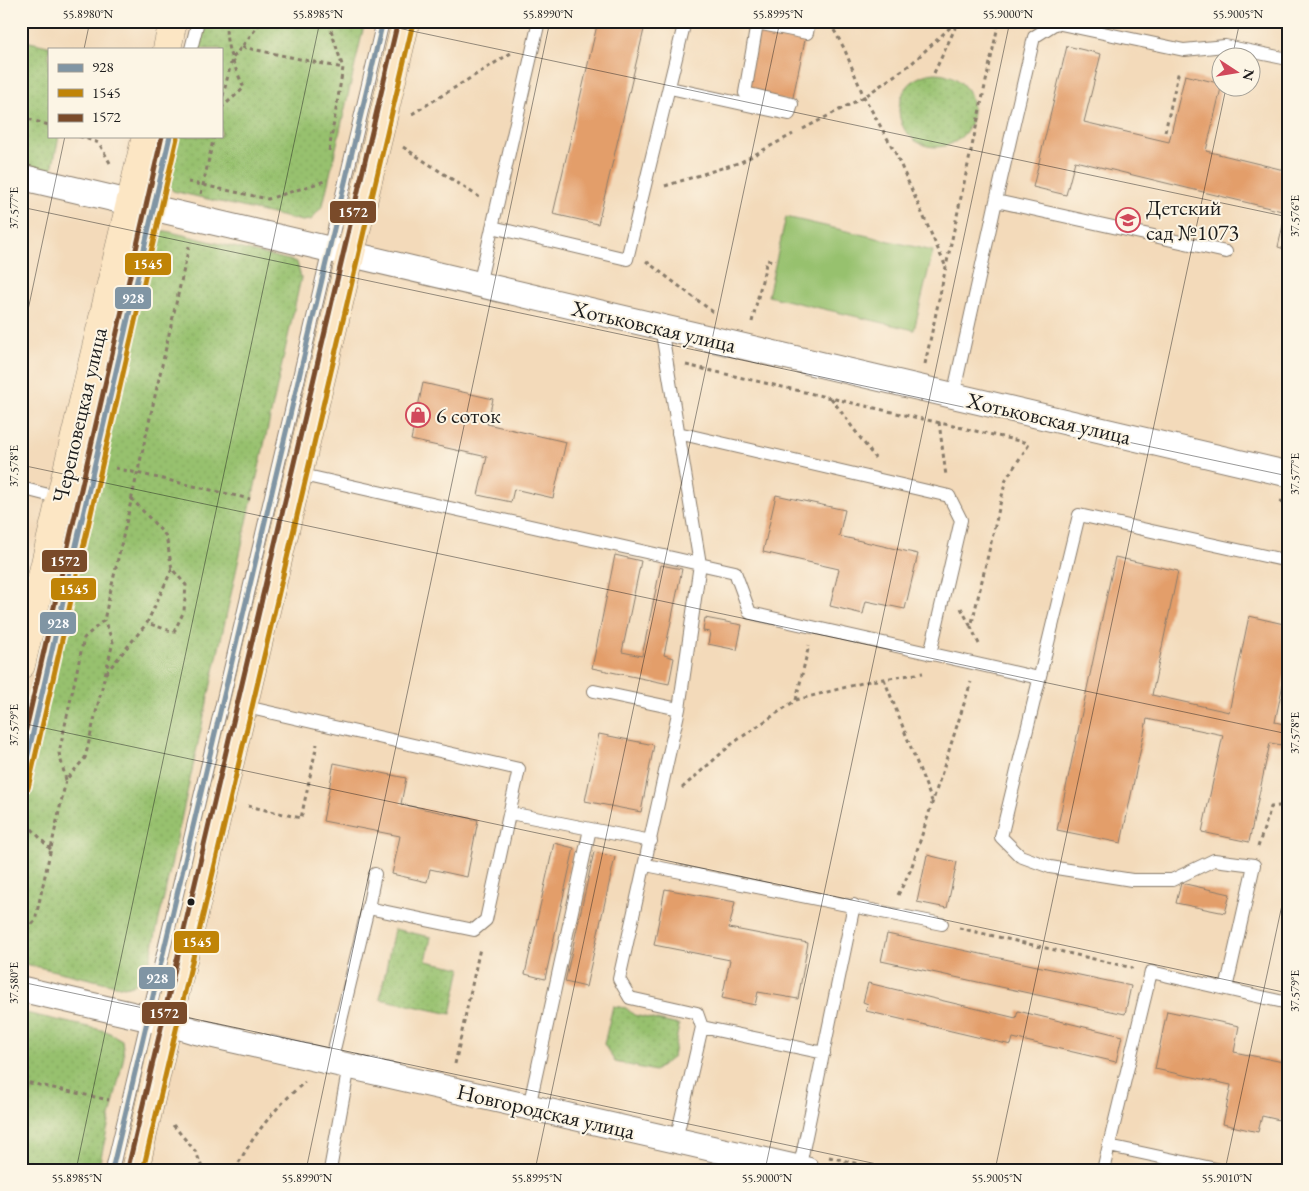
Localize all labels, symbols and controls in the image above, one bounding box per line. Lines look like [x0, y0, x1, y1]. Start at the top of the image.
text: 55.8980°N [63, 6, 114, 22]
text: 55.8985°N [293, 6, 344, 22]
text: 55.8990°N [523, 6, 574, 22]
text: 55.8995°N [753, 6, 804, 22]
text: 55.9000°N [983, 6, 1034, 22]
text: 55.9005°N [1213, 6, 1264, 22]
legend [48, 48, 222, 138]
north arrow [1212, 48, 1262, 98]
text: 928 [92, 57, 114, 76]
text: N [1239, 67, 1259, 83]
text: 1545 [92, 83, 121, 102]
text: 1572 [92, 107, 122, 126]
text: 37.577°E [6, 187, 22, 229]
place label: Детский сад №1073 [1146, 193, 1239, 247]
text: 37.576°E [1287, 195, 1303, 237]
line badge: 1572 [329, 200, 377, 224]
text: 1572 [338, 203, 368, 221]
school or university icon: Детский сад №1073 [1115, 207, 1141, 233]
line badge: 1545 [124, 252, 172, 276]
text: 1545 [133, 255, 163, 273]
line badge: 928 [114, 286, 152, 310]
text: 928 [122, 289, 144, 307]
street label: Хотьковская улица [568, 293, 739, 360]
street label: Череповецкая улица [45, 324, 114, 506]
street label: Хотьковская улица [963, 385, 1134, 452]
place label: 6 соток [436, 401, 501, 430]
shop icon: 6 соток [405, 402, 431, 428]
text: 37.578°E [6, 445, 22, 487]
text: 37.577°E [1287, 453, 1303, 495]
line badge: 1572 [41, 549, 88, 573]
text: 1572 [50, 552, 80, 570]
line badge: 1545 [50, 577, 97, 601]
text: 1545 [59, 580, 89, 598]
line badge: 928 [39, 611, 77, 635]
text: 928 [47, 614, 69, 632]
text: 37.579°E [6, 704, 22, 746]
text: 37.578°E [1287, 712, 1303, 754]
unlabelled marker [186, 897, 196, 907]
line badge: 1545 [173, 930, 220, 954]
text: 1545 [182, 933, 212, 951]
text: 37.580°E [6, 962, 22, 1004]
line badge: 928 [138, 966, 176, 990]
text: 928 [146, 969, 168, 987]
text: 37.579°E [1287, 970, 1303, 1012]
line badge: 1572 [141, 1001, 188, 1025]
text: 1572 [149, 1004, 179, 1022]
street label: Новгородская улица [454, 1077, 638, 1146]
text: 55.8985°N [52, 1170, 103, 1186]
text: 55.8990°N [282, 1170, 333, 1186]
text: 55.8995°N [512, 1170, 563, 1186]
text: 55.9000°N [742, 1170, 793, 1186]
text: 55.9005°N [972, 1170, 1023, 1186]
text: 55.9010°N [1202, 1170, 1253, 1186]

